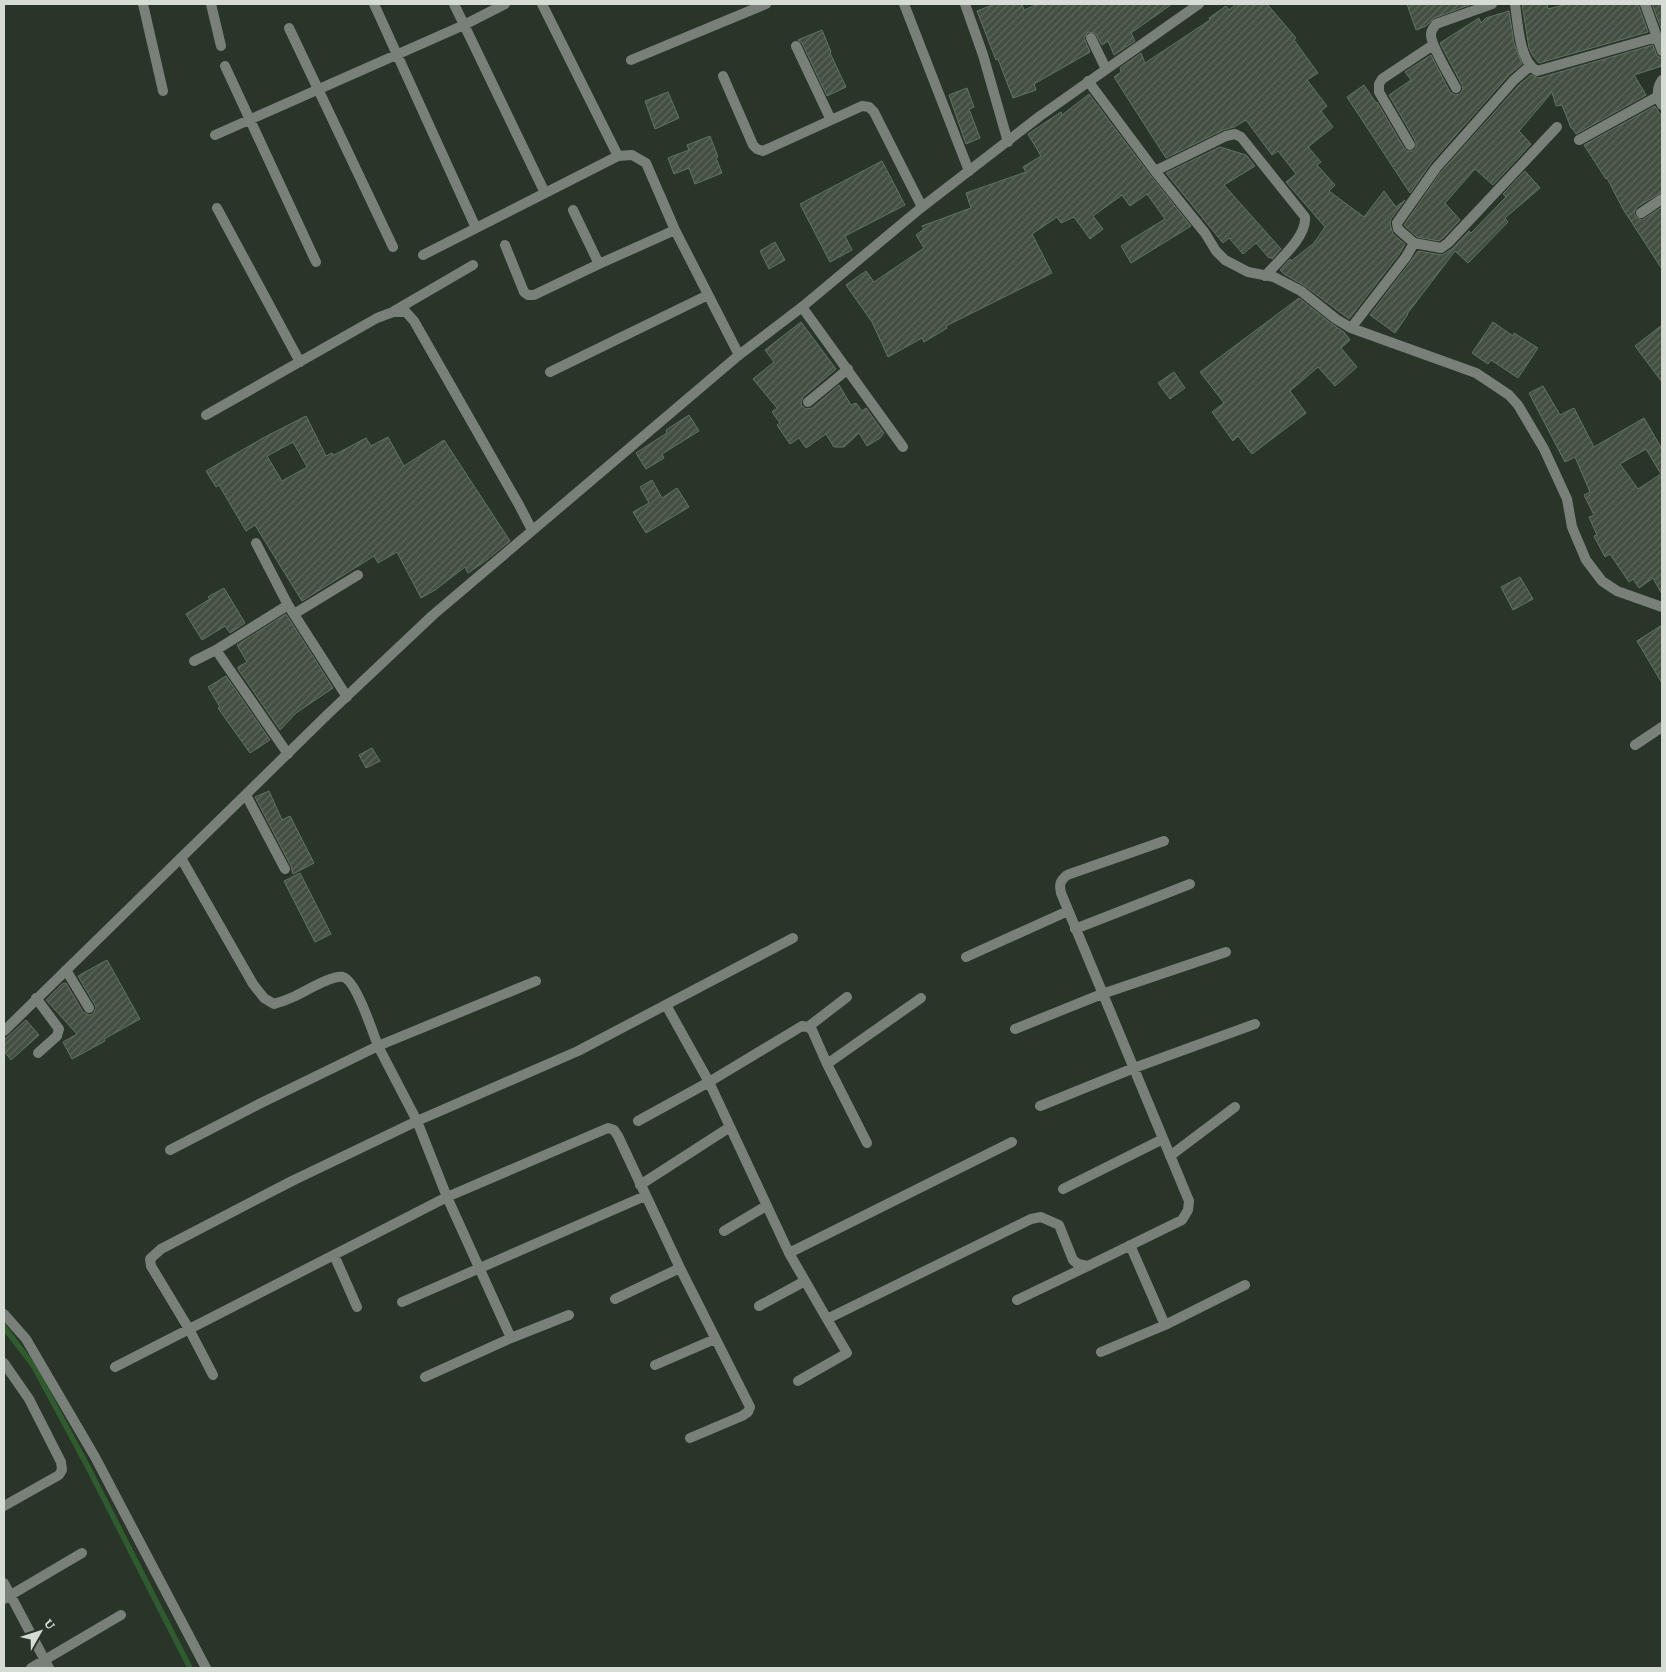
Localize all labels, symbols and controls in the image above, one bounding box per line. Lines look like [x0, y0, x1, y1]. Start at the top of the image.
north arrow [15, 1607, 65, 1657]
text: U [41, 1615, 60, 1633]

